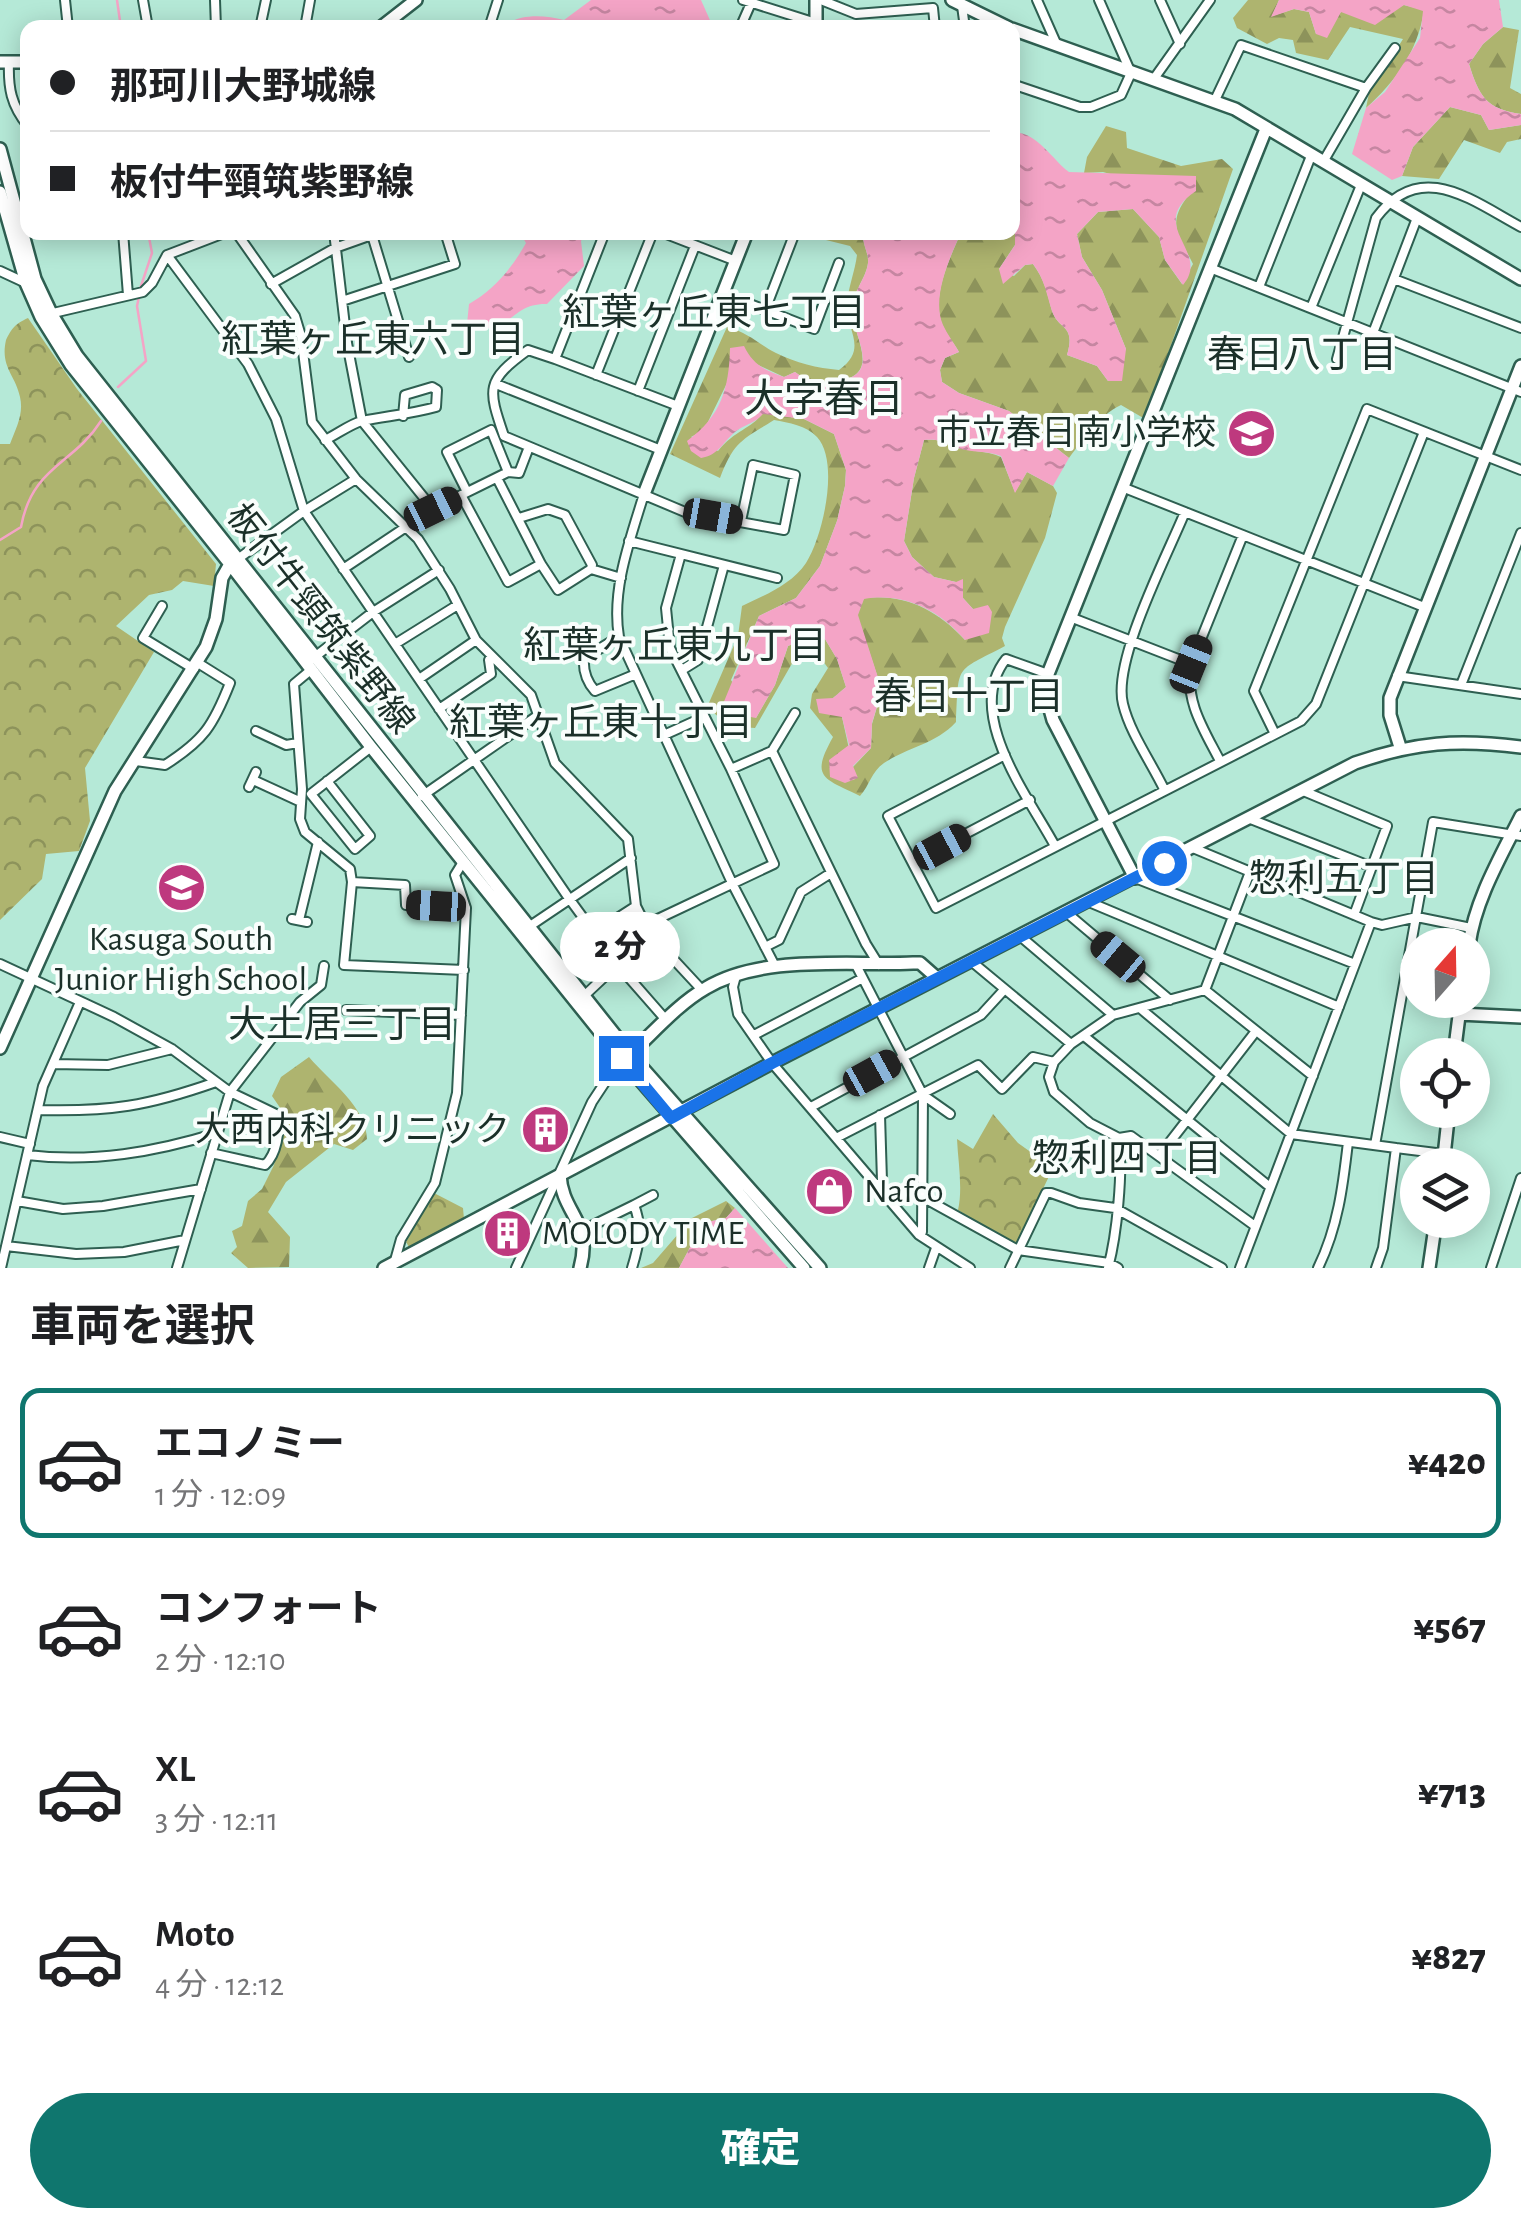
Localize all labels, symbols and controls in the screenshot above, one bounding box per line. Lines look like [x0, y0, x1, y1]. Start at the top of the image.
text: 那珂川大野城線 [110, 69, 376, 107]
text: 板付牛頸筑紫野線 [110, 165, 414, 203]
district label: 紅葉ヶ丘東七丁目 [562, 293, 866, 333]
district label: 紅葉ヶ丘東六丁目 [221, 320, 525, 360]
district label: 春日八丁目 [1207, 334, 1397, 375]
district label: 大字春日 [744, 378, 904, 420]
school or university icon: 市立春日南小学校 [1225, 407, 1277, 459]
place label: 市立春日南小学校 [936, 414, 1216, 451]
car [399, 482, 467, 536]
car [681, 496, 745, 536]
street label: 板付牛頸筑紫野線 [220, 497, 422, 740]
district label: 紅葉ヶ丘東九丁目 [523, 626, 827, 666]
car [1166, 631, 1216, 697]
district label: 春日十丁目 [874, 676, 1064, 717]
district label: 紅葉ヶ丘東十丁目 [449, 702, 753, 743]
car [908, 820, 976, 874]
route start [1142, 841, 1187, 886]
district label: 惣利五丁目 [1249, 859, 1439, 899]
school or university icon: Kasuga South Junior High School [155, 861, 207, 913]
car [405, 889, 467, 923]
callout: 2 分 [561, 913, 681, 983]
place label: Kasuga South Junior High School [55, 922, 307, 997]
car [1085, 926, 1151, 988]
north arrow [1400, 928, 1490, 1018]
map controls [1400, 928, 1490, 1238]
text: 2 分 [594, 931, 646, 963]
district label: 大土居三丁目 [228, 1005, 456, 1045]
route end [599, 1036, 644, 1081]
button: locate [1400, 1038, 1490, 1128]
car [838, 1045, 906, 1101]
building icon: 大西内科クリニック [519, 1104, 571, 1156]
place label: 大西内科クリニック [195, 1111, 510, 1148]
district label: 惣利四丁目 [1032, 1139, 1222, 1179]
button: layers [1400, 1148, 1490, 1238]
shop icon: Nafco [803, 1165, 855, 1217]
place label: Nafco [864, 1174, 944, 1209]
building icon: MOLODY TIME [481, 1207, 533, 1259]
place label: MOLODY TIME [542, 1216, 744, 1251]
text: 車両を選択 [30, 1305, 255, 1350]
icon: car [35, 1418, 125, 1508]
text: エコノミー [155, 1426, 345, 1464]
text: ¥420 [1408, 1444, 1486, 1482]
text: 1 分 · 12:09 [155, 1479, 286, 1511]
icon: car [35, 1583, 125, 1673]
text: コンフォート [155, 1591, 382, 1629]
text: ¥567 [1413, 1609, 1486, 1647]
text: 2 分 · 12:10 [155, 1644, 286, 1676]
icon: car [35, 1748, 125, 1838]
text: XL [155, 1751, 195, 1789]
text: ¥713 [1418, 1774, 1486, 1812]
text: 3 分 · 12:11 [155, 1804, 278, 1836]
icon: car [35, 1913, 125, 2003]
text: Moto [155, 1916, 235, 1954]
text: ¥827 [1411, 1939, 1486, 1977]
text: 4 分 · 12:12 [155, 1969, 284, 2001]
button: 確定 [30, 2093, 1491, 2208]

